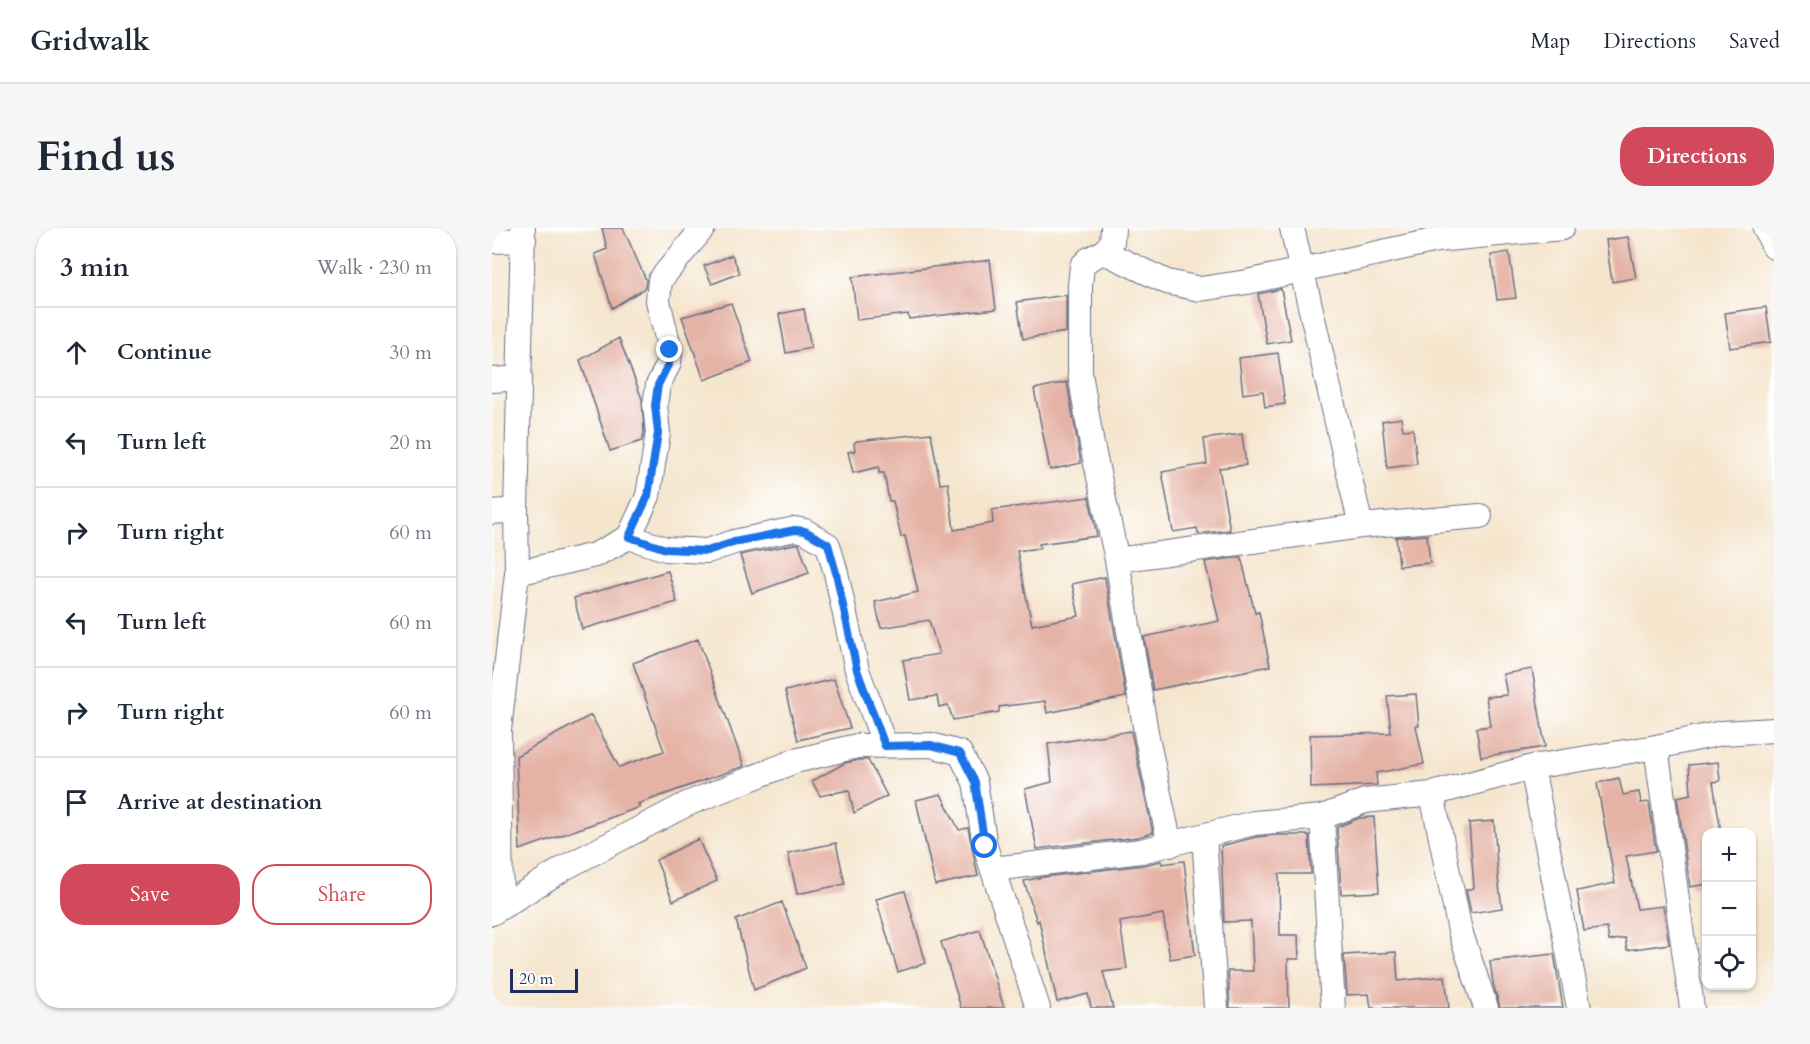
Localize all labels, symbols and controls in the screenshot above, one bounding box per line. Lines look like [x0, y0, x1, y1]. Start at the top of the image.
text: Gridwalk [30, 22, 150, 60]
text: Map [1530, 27, 1570, 56]
text: Directions [1603, 27, 1696, 56]
text: Saved [1729, 27, 1780, 56]
button: Directions [1620, 127, 1774, 186]
text: Find us [36, 128, 176, 185]
text: 3 min [60, 250, 129, 285]
text: Walk · 230 m [317, 254, 432, 281]
icon: ahead [60, 336, 93, 369]
route end [656, 336, 682, 362]
text: Continue [117, 337, 212, 367]
text: 30 m [389, 339, 432, 366]
icon: left [60, 426, 93, 459]
text: Turn left [117, 427, 206, 457]
text: 20 m [389, 429, 432, 456]
icon: right [60, 516, 93, 549]
text: Turn right [117, 517, 224, 547]
text: 60 m [389, 519, 432, 546]
icon: left [60, 606, 93, 639]
text: Turn left [117, 607, 206, 637]
text: 60 m [389, 609, 432, 636]
icon: right [60, 696, 93, 729]
text: Turn right [117, 697, 224, 727]
text: 60 m [389, 699, 432, 726]
icon: arrive [60, 786, 93, 819]
text: Arrive at destination [117, 787, 322, 817]
map controls [1702, 828, 1756, 990]
button: + [1702, 828, 1756, 882]
route start [971, 832, 997, 858]
button: Save [60, 864, 240, 925]
button: Share [252, 864, 432, 925]
button: − [1702, 882, 1756, 936]
button: locate [1702, 936, 1756, 990]
scale bar [510, 966, 578, 994]
text: 20 m [519, 968, 553, 990]

